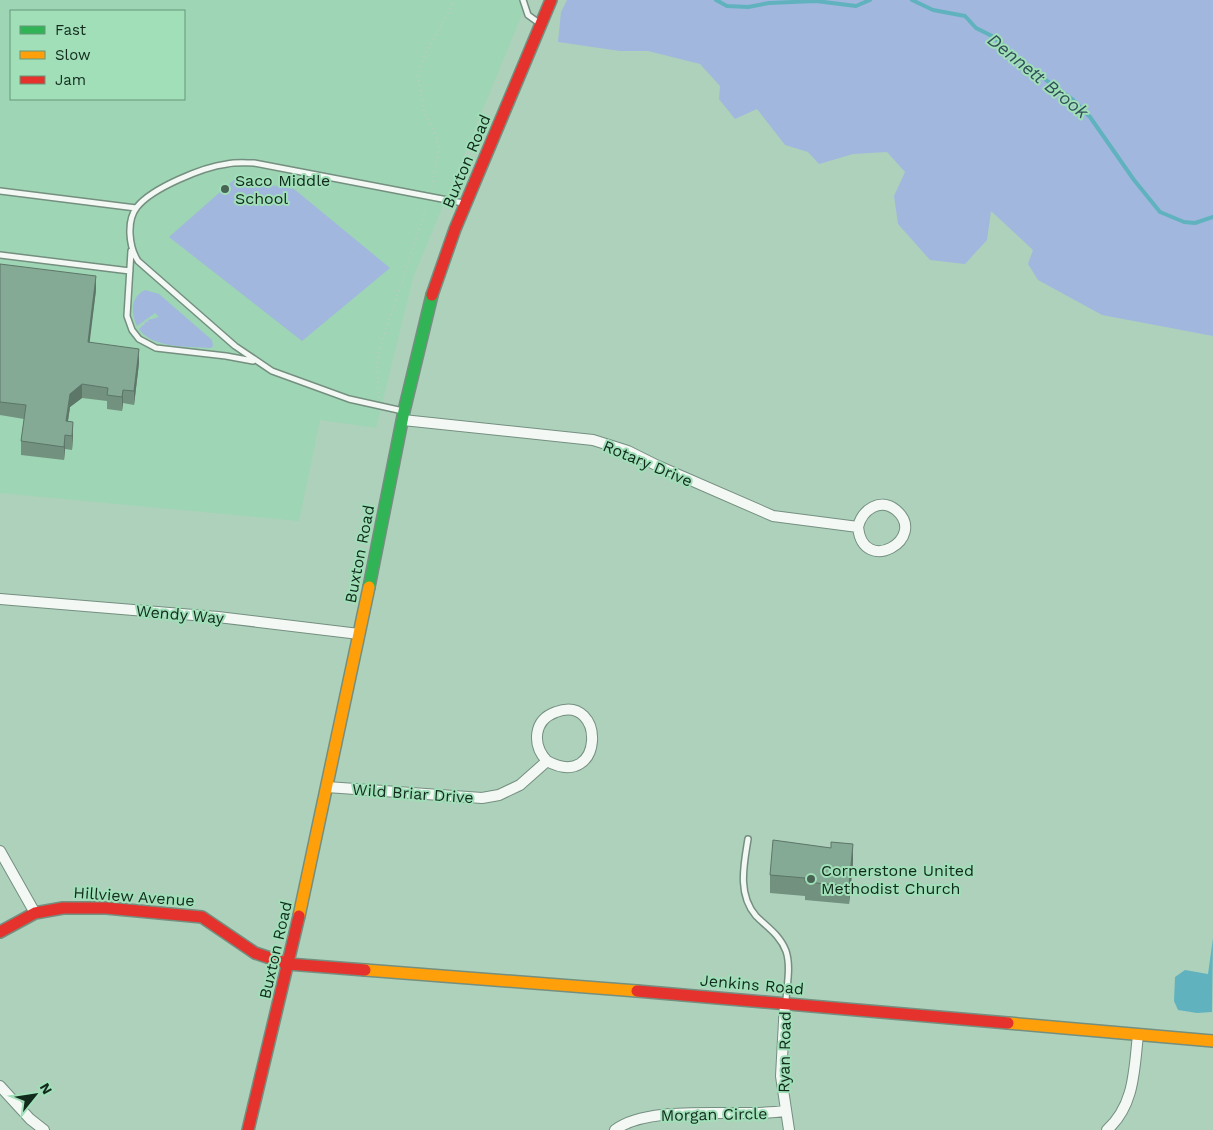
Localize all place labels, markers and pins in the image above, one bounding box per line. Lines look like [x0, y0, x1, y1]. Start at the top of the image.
place label: Saco Middle School [235, 171, 330, 208]
marker: Saco Middle School [219, 183, 231, 195]
place label: Cornerstone United Methodist Church [821, 861, 974, 898]
marker: Cornerstone United Methodist Church [805, 873, 817, 885]

